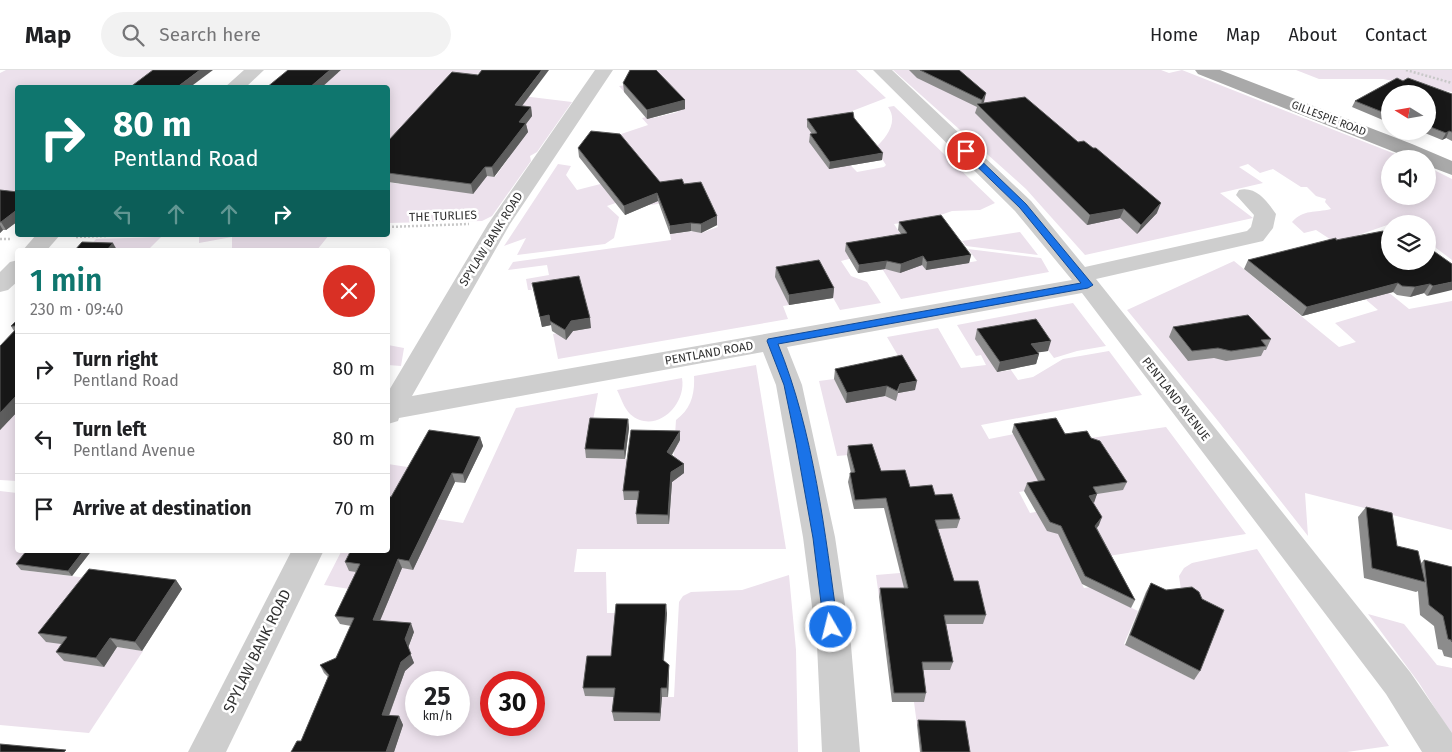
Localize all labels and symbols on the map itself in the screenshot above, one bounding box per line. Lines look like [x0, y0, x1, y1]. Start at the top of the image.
north arrow [1381, 85, 1436, 140]
street label: GILLESPIE ROAD [1290, 98, 1368, 139]
pin [945, 130, 987, 172]
street label: SPYLAW BANK ROAD [456, 189, 526, 289]
street label: THE TURLIES [409, 208, 478, 224]
street label: PENTLAND ROAD [664, 338, 755, 368]
street label: PENTLAND AVENUE [1139, 354, 1213, 444]
street label: SPYLAW BANK ROAD [219, 586, 295, 716]
position arrow [804, 600, 856, 652]
speed limit sign: 30 [480, 671, 545, 736]

